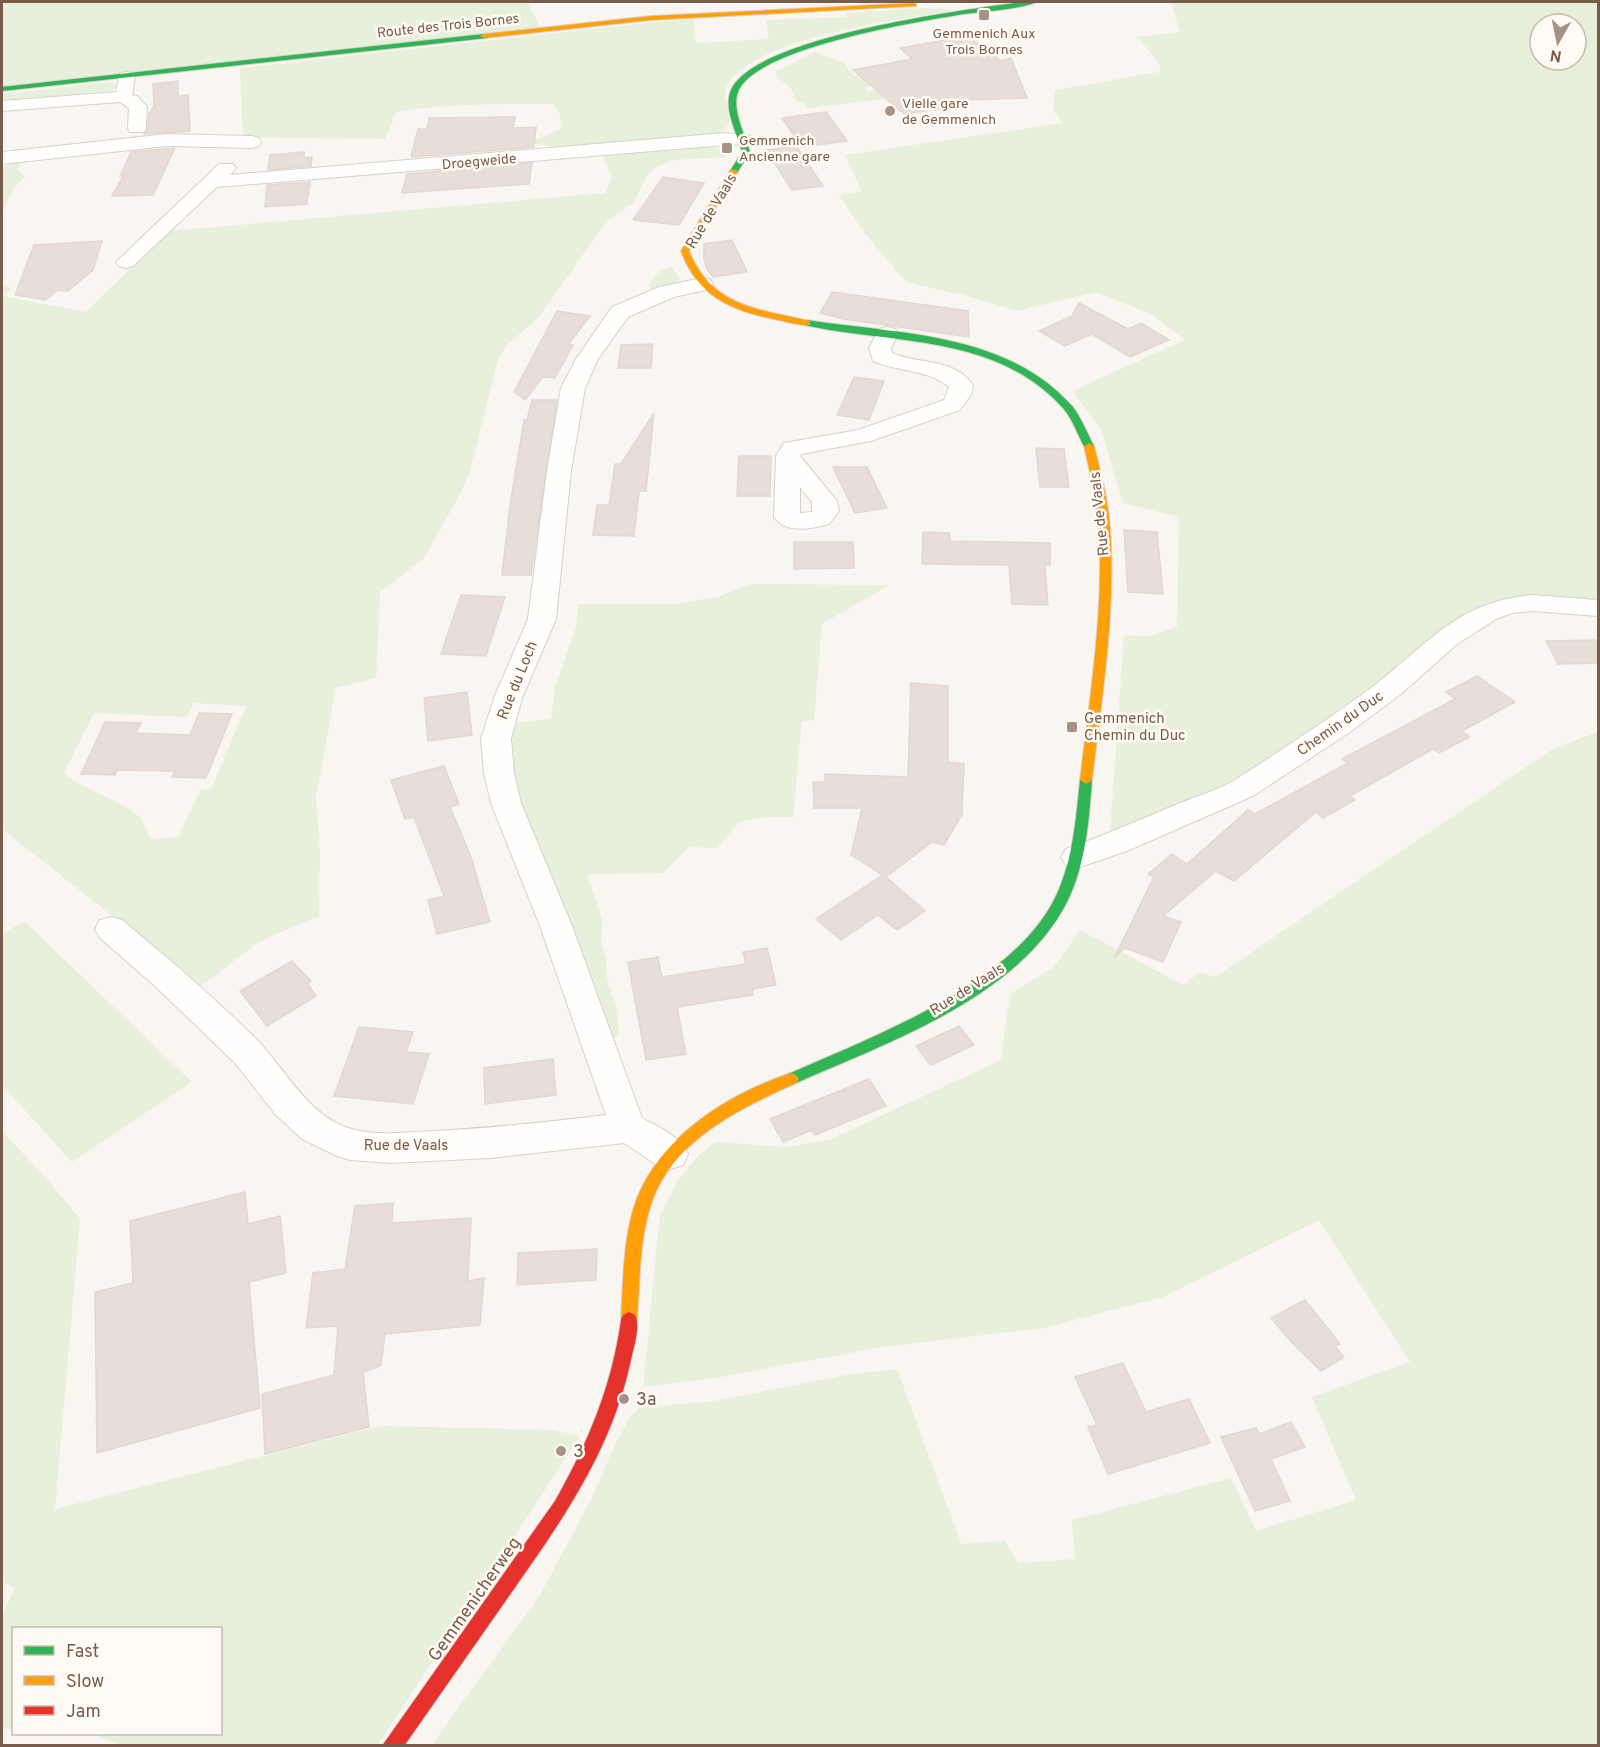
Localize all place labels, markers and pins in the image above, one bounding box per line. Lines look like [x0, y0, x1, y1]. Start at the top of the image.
marker: Gemmenich Aux Trois Bornes [977, 8, 991, 22]
place label: Gemmenich Aux Trois Bornes [933, 26, 1035, 59]
place label: Vielle gare de Gemmenich [902, 96, 996, 129]
marker: Vielle gare de Gemmenich [883, 104, 897, 118]
place label: Gemmenich Ancienne gare [739, 133, 830, 166]
marker: Gemmenich Ancienne gare [720, 141, 734, 155]
place label: Gemmenich Chemin du Duc [1084, 710, 1186, 746]
marker: Gemmenich Chemin du Duc [1065, 720, 1079, 734]
place label: 3a [636, 1389, 656, 1412]
marker: 3a [617, 1392, 631, 1406]
place label: 3 [573, 1441, 584, 1464]
marker: 3 [554, 1444, 568, 1458]

